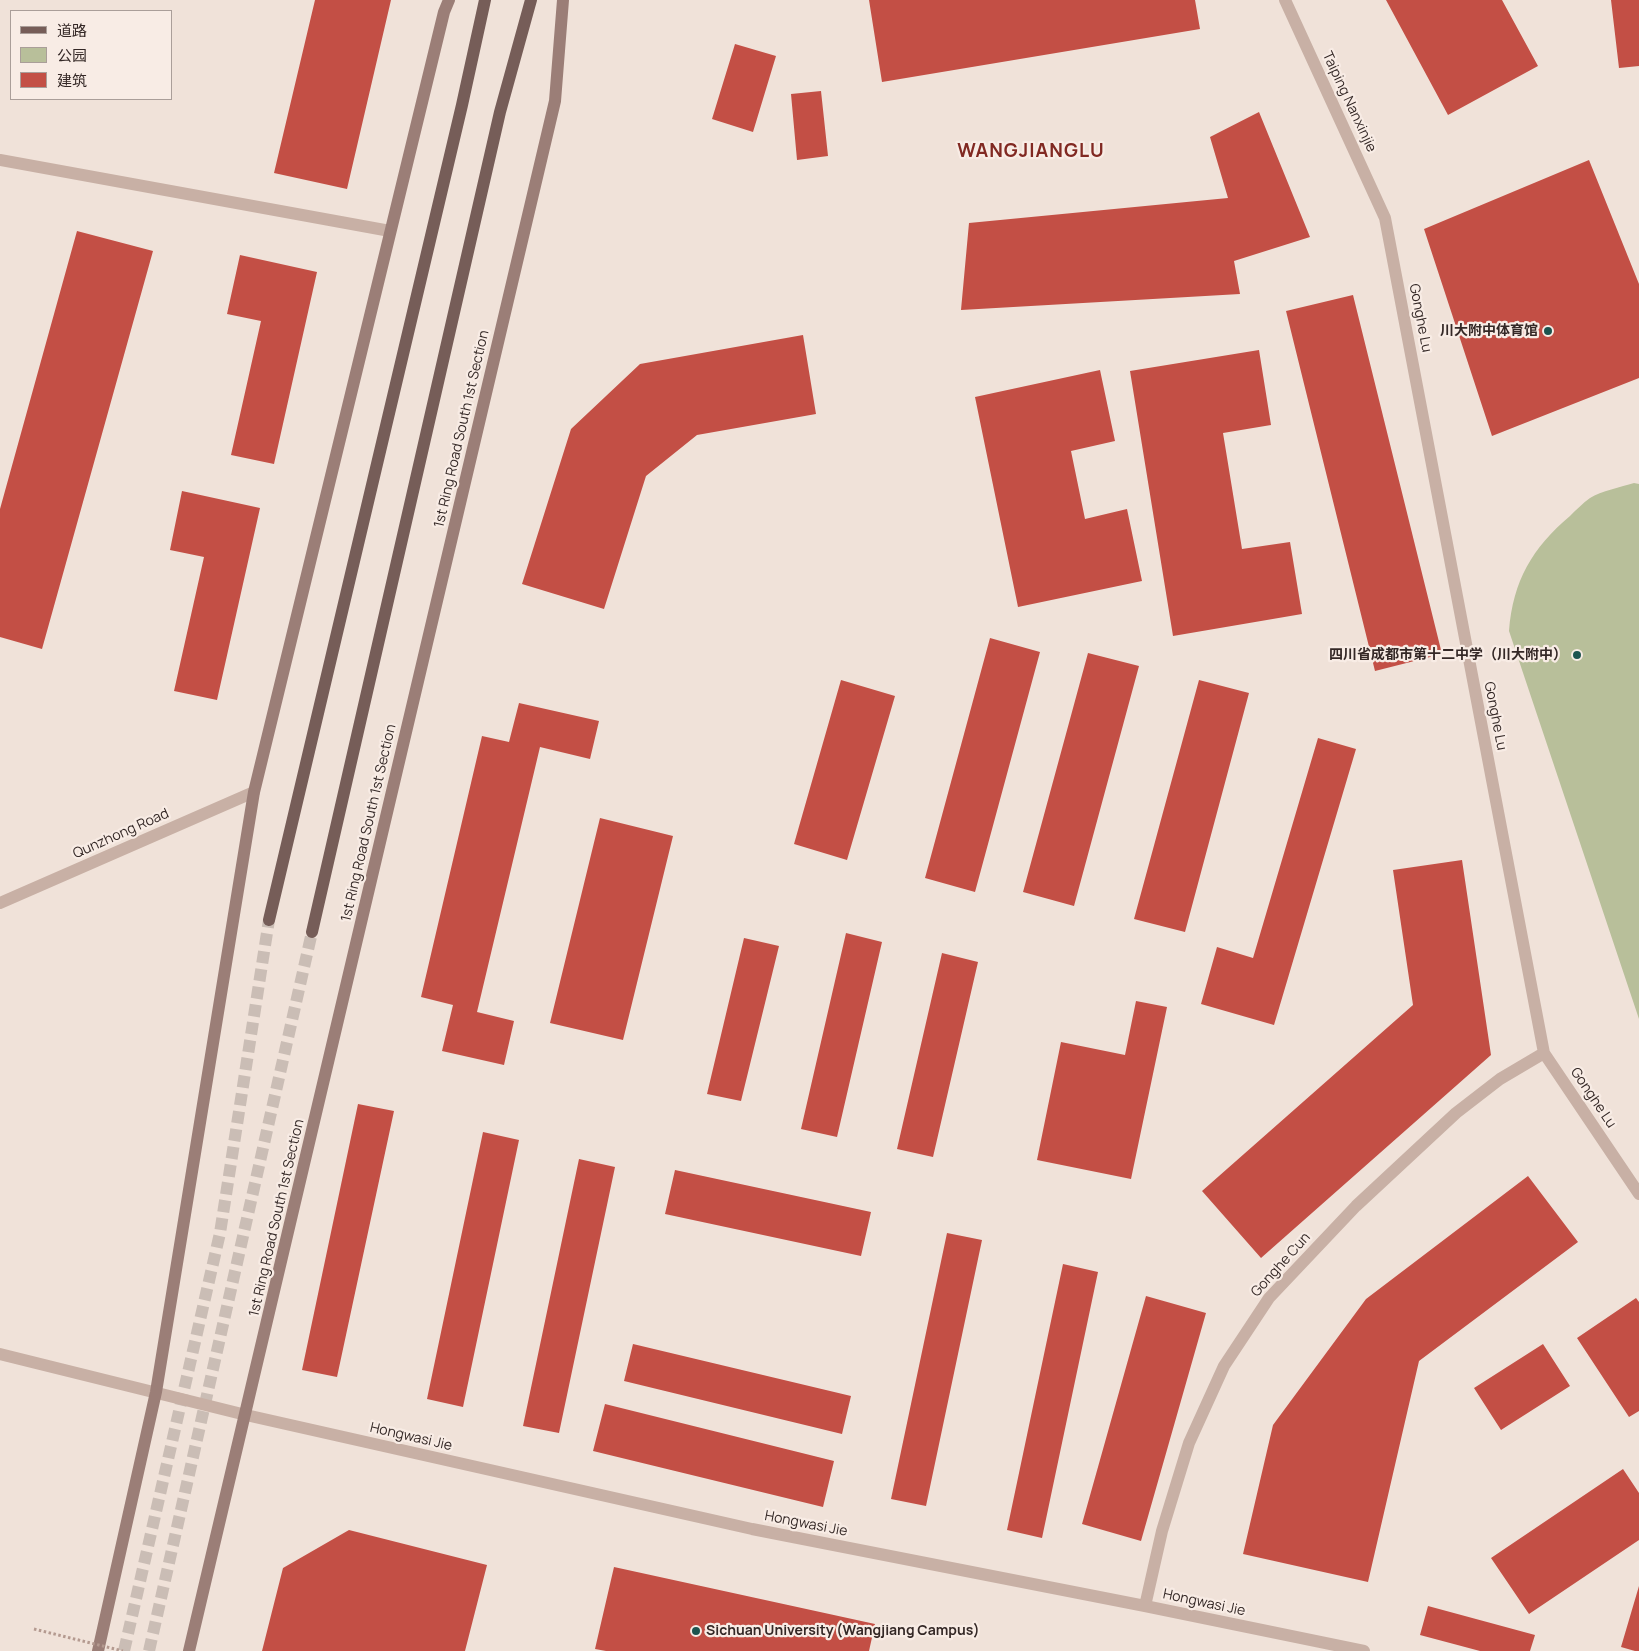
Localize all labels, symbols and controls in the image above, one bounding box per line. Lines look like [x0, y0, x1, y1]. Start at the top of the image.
legend [10, 10, 172, 100]
text: 道路 [57, 20, 87, 41]
text: 公园 [57, 45, 87, 66]
street label: Taiping Nanxinjie [1318, 49, 1380, 155]
text: 建筑 [57, 70, 87, 91]
district label: WANGJIANGLU [956, 141, 1106, 163]
street label: Gonghe Lu [1405, 282, 1435, 354]
place label: 川大附中体育馆 [1440, 323, 1538, 339]
marker: 川大附中体育馆 [1542, 325, 1554, 337]
street label: 1st Ring Road South 1st Section [431, 329, 493, 529]
place label: 四川省成都市第十二中学（川大附中） [1329, 647, 1567, 663]
marker: 四川省成都市第十二中学（川大附中） [1571, 649, 1583, 661]
street label: Gonghe Lu [1480, 680, 1510, 752]
street label: 1st Ring Road South 1st Section [338, 723, 400, 923]
street label: Qunzhong Road [70, 805, 172, 863]
street label: Gonghe Lu [1567, 1064, 1619, 1132]
street label: 1st Ring Road South 1st Section [246, 1118, 308, 1318]
street label: Gonghe Cun [1248, 1229, 1314, 1301]
street label: Hongwasi Jie [368, 1419, 454, 1455]
street label: Hongwasi Jie [763, 1508, 849, 1540]
street label: Hongwasi Jie [1161, 1586, 1247, 1620]
place label: Sichuan University (Wangjiang Campus) [706, 1623, 980, 1639]
marker: Sichuan University (Wangjiang Campus) [690, 1625, 702, 1637]

